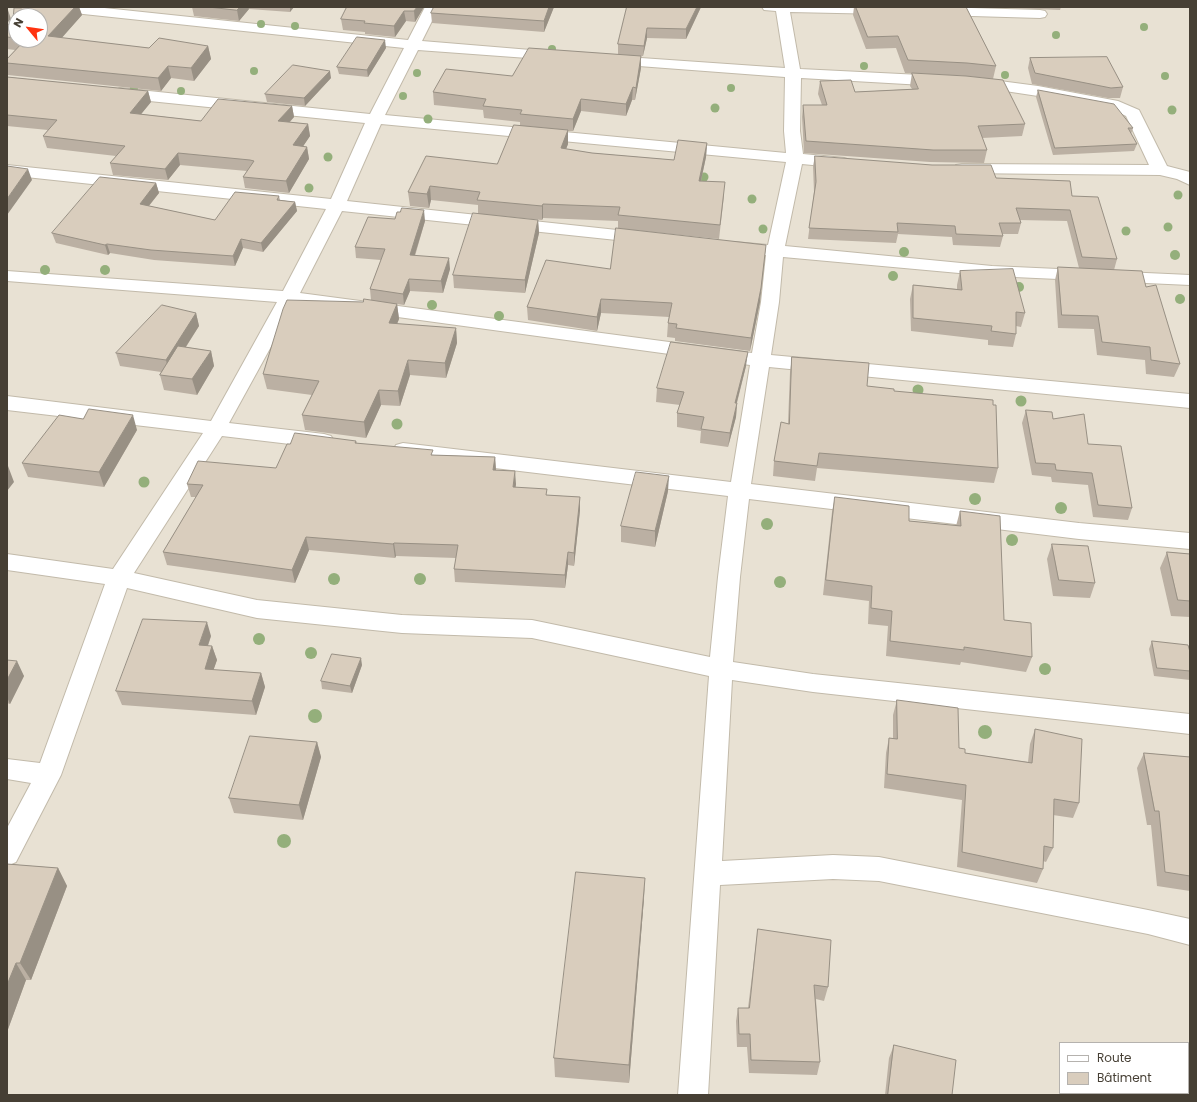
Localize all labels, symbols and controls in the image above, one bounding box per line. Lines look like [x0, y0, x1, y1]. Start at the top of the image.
north arrow [8, 8, 48, 48]
text: N [9, 15, 27, 30]
legend [1059, 1042, 1189, 1094]
text: Route [1097, 1049, 1131, 1066]
text: Bâtiment [1097, 1069, 1152, 1086]

